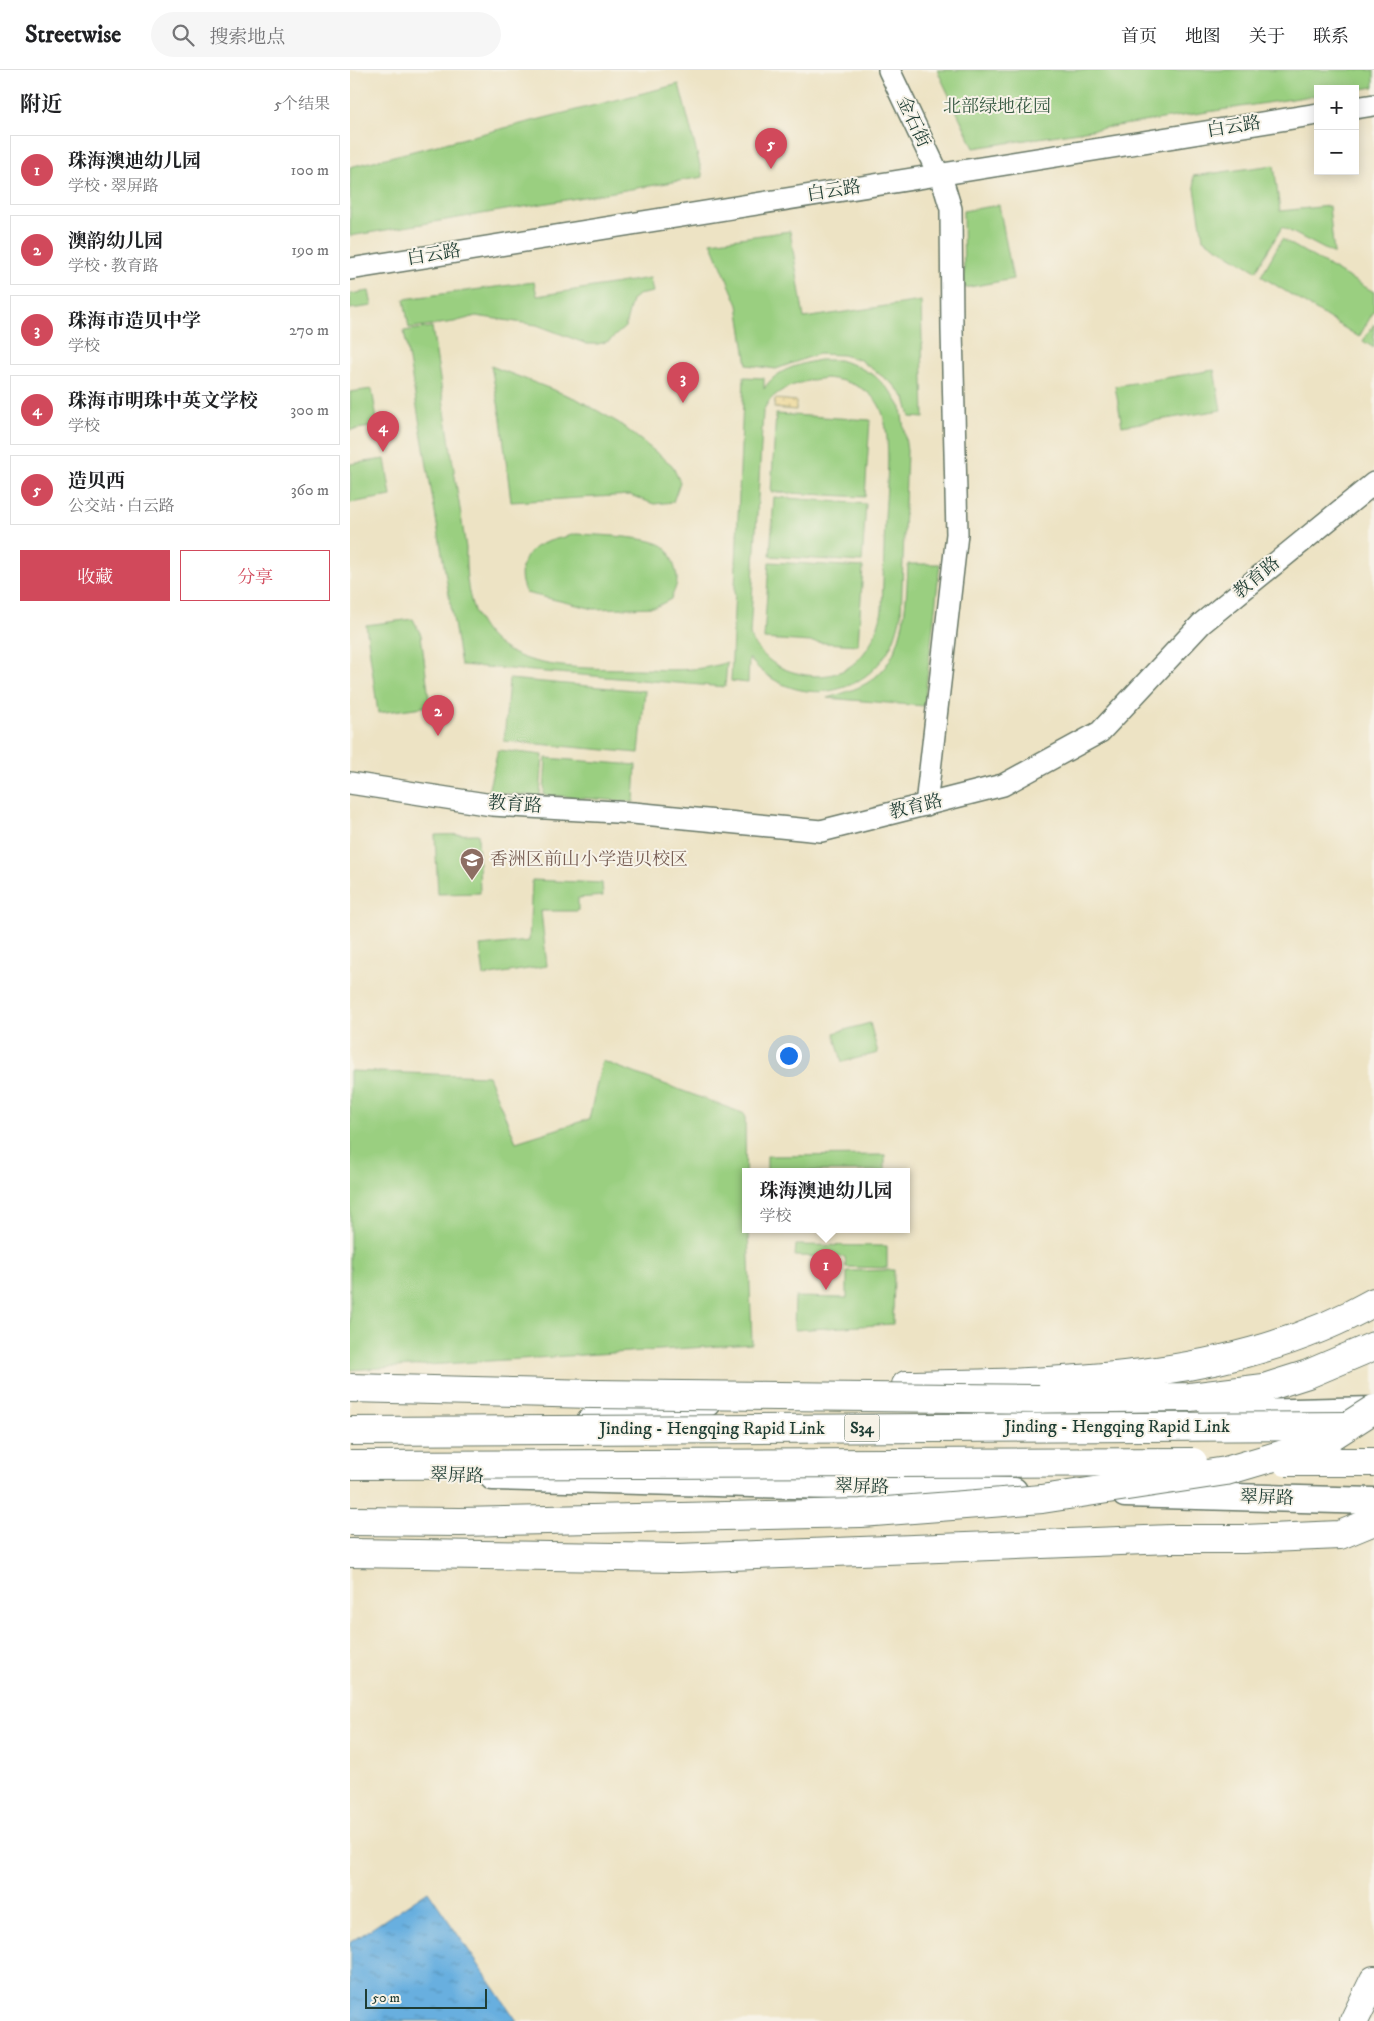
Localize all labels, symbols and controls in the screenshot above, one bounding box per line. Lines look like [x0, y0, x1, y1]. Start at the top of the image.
search box [151, 12, 501, 57]
text: Streetwise [25, 20, 121, 50]
icon: search [169, 21, 197, 49]
text: 搜索地点 [209, 26, 285, 49]
text: 首页 [1121, 26, 1157, 48]
text: 地图 [1185, 26, 1221, 48]
text: 关于 [1249, 26, 1285, 48]
text: 联系 [1313, 26, 1349, 48]
map controls [1314, 85, 1359, 175]
button: + [1314, 85, 1359, 130]
text: 附近 [20, 92, 62, 118]
street label: 金石街 [892, 93, 934, 151]
text: 5个结果 [274, 94, 330, 114]
park label: 北部绿地花园 [943, 96, 1051, 118]
street label: 白云路 [1206, 112, 1262, 142]
pin: 5 [755, 128, 787, 169]
button: − [1314, 130, 1359, 175]
text: 珠海澳迪幼儿园 [68, 150, 201, 173]
text: 1 [34, 160, 40, 180]
text: 100 m [291, 160, 329, 180]
text: 学校 · 翠屏路 [68, 176, 159, 196]
street label: 白云路 [806, 176, 862, 206]
text: 澳韵幼儿园 [68, 230, 163, 253]
text: 2 [33, 240, 41, 260]
text: 190 m [291, 240, 329, 260]
street label: 白云路 [406, 240, 462, 270]
text: 学校 · 教育路 [68, 256, 159, 276]
text: 珠海市造贝中学 [68, 310, 201, 333]
text: 3 [34, 320, 40, 340]
text: 270 m [289, 320, 329, 340]
text: 学校 [68, 336, 100, 356]
pin: 3 [667, 362, 699, 403]
text: 珠海市明珠中英文学校 [68, 390, 258, 413]
text: 4 [32, 400, 42, 420]
text: 300 m [290, 400, 329, 420]
pin: 4 [367, 411, 399, 452]
text: 学校 [68, 416, 100, 436]
text: 造贝西 [68, 470, 125, 493]
text: 5 [33, 480, 41, 500]
text: 360 m [291, 480, 329, 500]
text: 公交站 · 白云路 [68, 496, 175, 516]
button: 收藏 [20, 550, 170, 601]
button: 分享 [180, 550, 330, 601]
street label: 教育路 [1229, 552, 1285, 604]
pin: 2 [422, 695, 454, 736]
street label: 教育路 [887, 790, 945, 824]
street label: 教育路 [487, 792, 543, 818]
school or university icon: 香洲区前山小学造贝校区 [459, 847, 485, 881]
place label: 香洲区前山小学造贝校区 [490, 849, 688, 871]
your location [776, 1043, 802, 1069]
popup [742, 1168, 910, 1233]
text: 珠海澳迪幼儿园 [759, 1180, 893, 1203]
text: 学校 [759, 1206, 792, 1226]
pin: 1 [810, 1249, 842, 1290]
road number: S34 [844, 1415, 880, 1442]
street label: Jinding - Hengqing Rapid Link [1002, 1416, 1230, 1438]
street label: Jinding - Hengqing Rapid Link [597, 1418, 825, 1440]
street label: 翠屏路 [430, 1464, 484, 1488]
street label: 翠屏路 [835, 1475, 889, 1499]
street label: 翠屏路 [1240, 1486, 1294, 1510]
scale bar [365, 1986, 488, 2009]
text: 50 m [372, 1989, 400, 2007]

